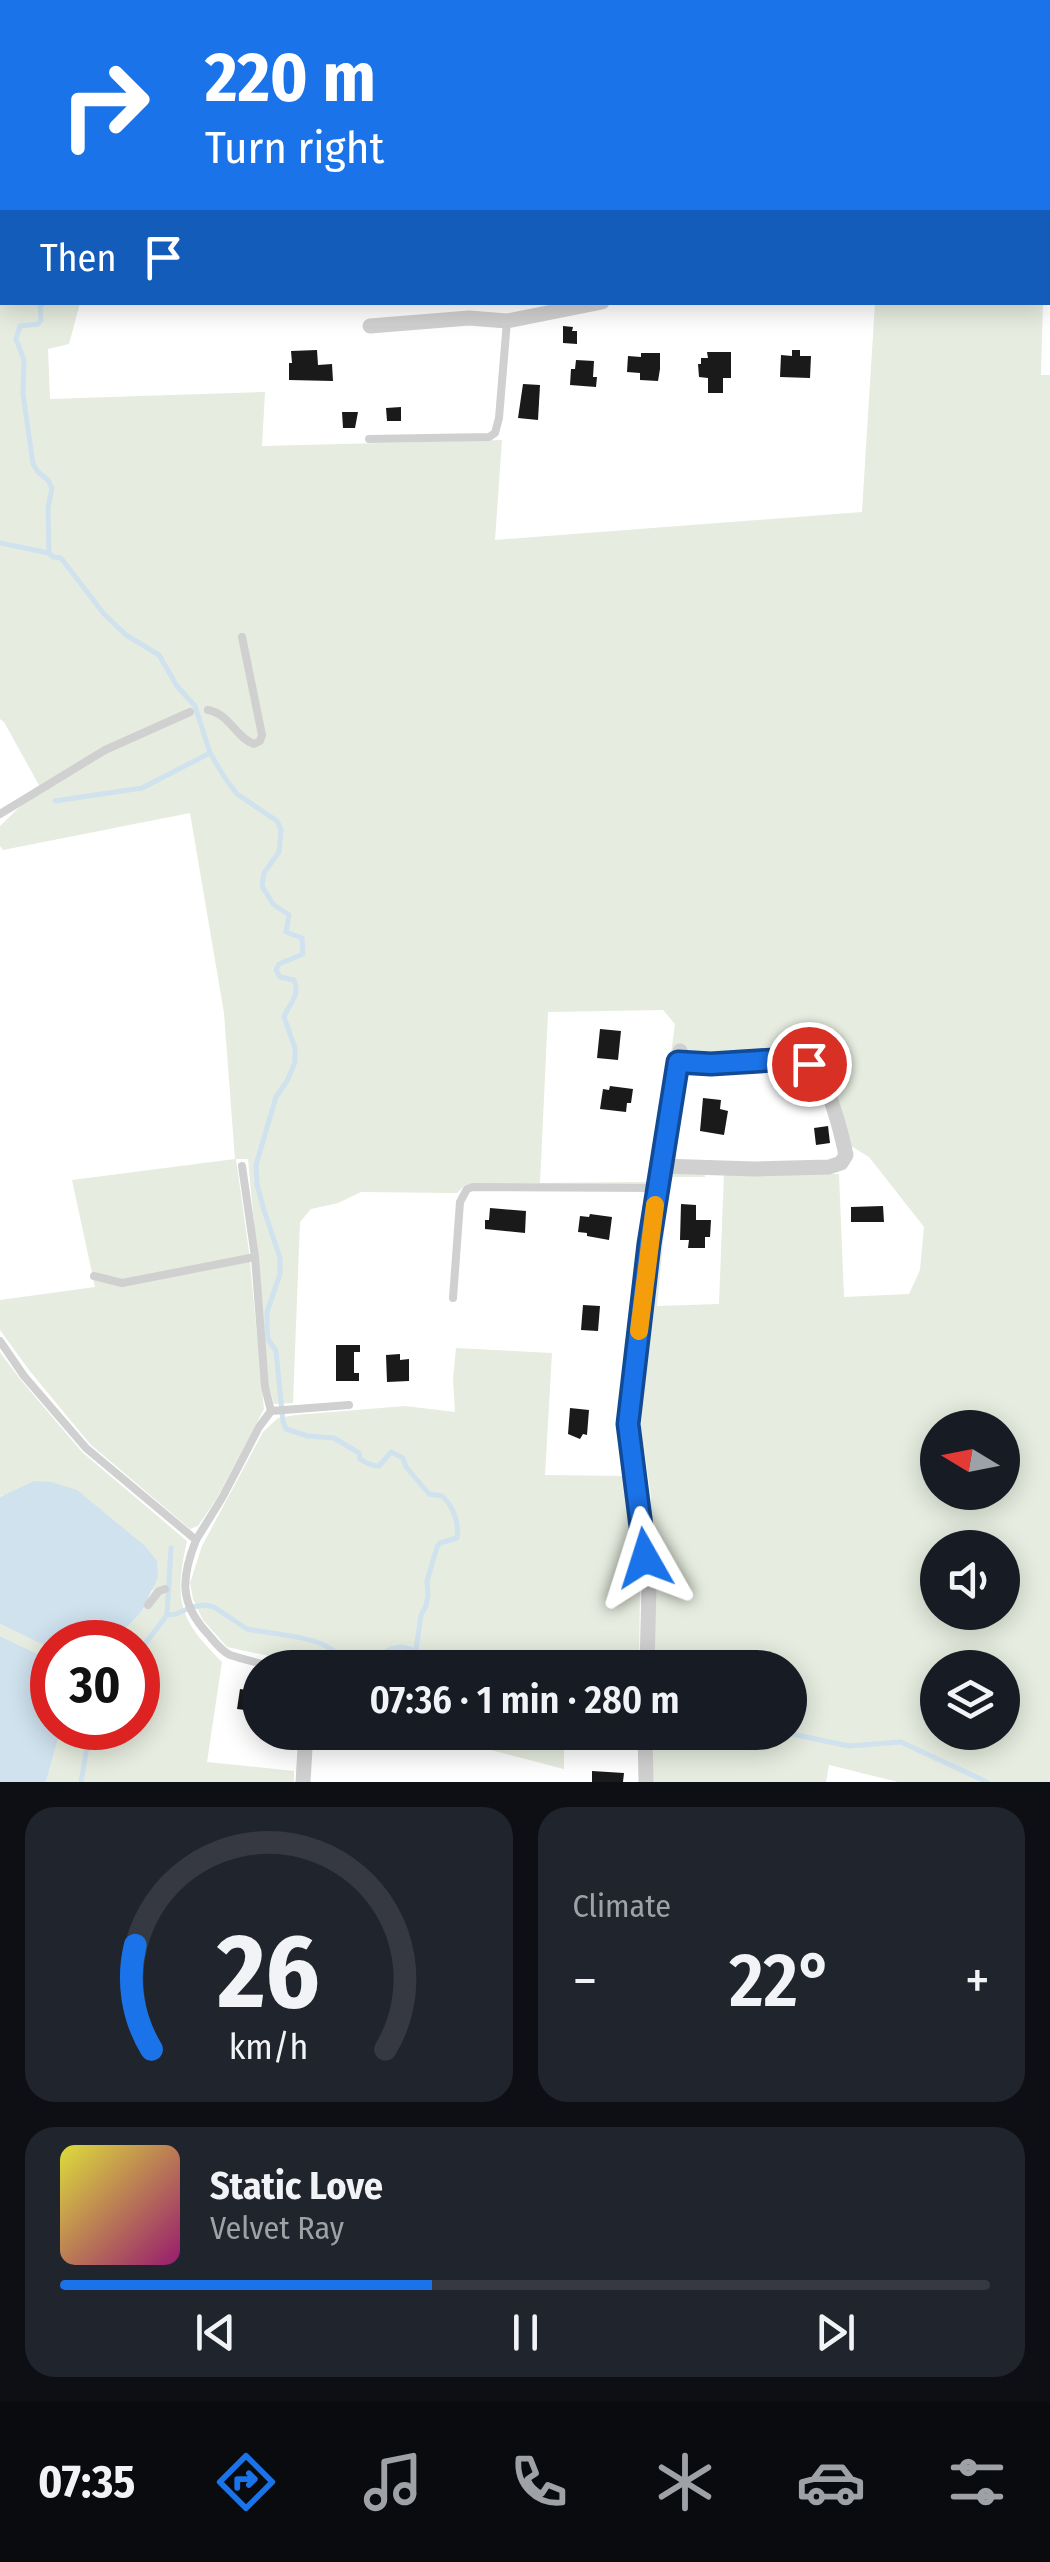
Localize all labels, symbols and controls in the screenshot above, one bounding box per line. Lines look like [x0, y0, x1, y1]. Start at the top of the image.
text: 220 m [205, 36, 376, 120]
icon: right [40, 40, 170, 170]
text: Turn right [205, 121, 384, 175]
icon: arrive [136, 230, 191, 285]
text: Then [40, 235, 116, 281]
pin [767, 1022, 852, 1107]
icon: arrive [782, 1037, 837, 1092]
north arrow [920, 1410, 1020, 1510]
map controls [920, 1410, 1020, 1750]
position arrow [593, 1506, 697, 1610]
button: sound [920, 1530, 1020, 1630]
speed limit sign: 30 [30, 1620, 160, 1750]
button: layers [920, 1650, 1020, 1750]
text: 07:36 · 1 min · 280 m [369, 1677, 680, 1723]
text: Climate [573, 1887, 671, 1925]
text: 26 [216, 1910, 320, 2035]
text: 22° [729, 1936, 833, 2026]
text: − [573, 1948, 597, 2014]
text: + [965, 1948, 990, 2014]
text: km/h [229, 2026, 309, 2068]
text: Static Love [210, 2163, 383, 2209]
text: Velvet Ray [210, 2209, 344, 2247]
icon: previous [188, 2305, 243, 2360]
icon: pause [498, 2305, 553, 2360]
icon: next [808, 2305, 863, 2360]
icon: directions [211, 2447, 281, 2517]
icon: music [358, 2447, 428, 2517]
icon: phone [504, 2447, 574, 2517]
icon: climate [650, 2447, 720, 2517]
icon: car [796, 2447, 866, 2517]
icon: filters [942, 2447, 1012, 2517]
text: 07:35 [38, 2455, 135, 2509]

